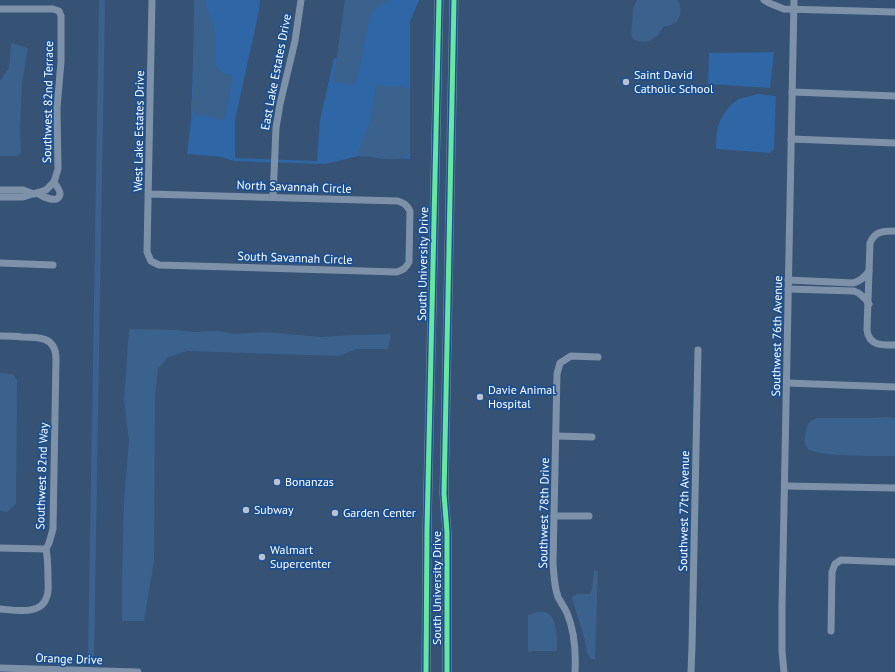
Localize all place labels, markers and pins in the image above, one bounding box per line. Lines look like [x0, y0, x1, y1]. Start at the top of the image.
place label: Saint David Catholic School [634, 67, 714, 96]
marker: Saint David Catholic School [621, 77, 631, 87]
place label: Davie Animal Hospital [488, 382, 556, 411]
marker: Davie Animal Hospital [475, 392, 485, 402]
place label: Bonanzas [285, 474, 334, 489]
marker: Bonanzas [272, 477, 282, 487]
place label: Subway [254, 502, 294, 517]
marker: Subway [241, 505, 251, 515]
place label: Garden Center [343, 505, 416, 520]
marker: Garden Center [330, 508, 340, 518]
place label: Walmart Supercenter [270, 542, 331, 571]
marker: Walmart Supercenter [257, 552, 267, 562]

